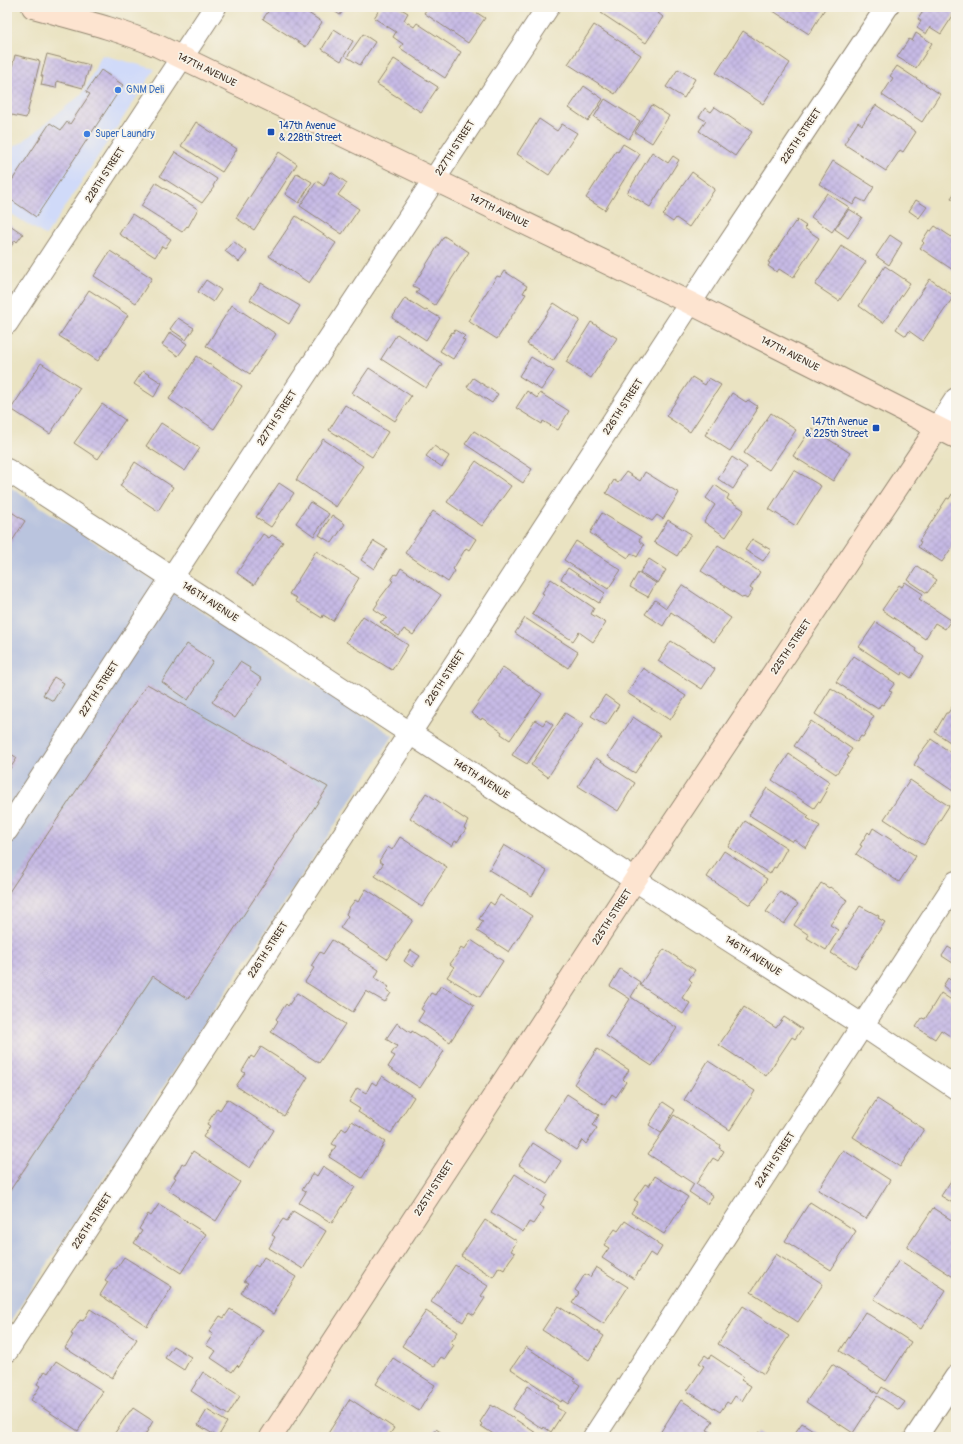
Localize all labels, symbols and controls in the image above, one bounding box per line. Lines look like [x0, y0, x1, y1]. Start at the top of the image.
street label: 147TH AVENUE [176, 51, 238, 89]
place label: GNM Deli [126, 84, 164, 96]
marker: GNM Deli [113, 85, 123, 95]
street label: 226TH STREET [778, 106, 824, 166]
street label: 227TH STREET [433, 118, 478, 178]
place label: 147th Avenue & 228th Street [279, 120, 343, 144]
marker: 147th Avenue & 228th Street [266, 127, 276, 137]
place label: Super Laundry [95, 128, 155, 140]
marker: Super Laundry [82, 129, 92, 139]
street label: 228TH STREET [83, 145, 128, 205]
street label: 147TH AVENUE [468, 192, 530, 230]
street label: 147TH AVENUE [759, 334, 821, 374]
street label: 226TH STREET [600, 376, 646, 437]
street label: 227TH STREET [255, 388, 300, 448]
place label: 147th Avenue & 225th Street [805, 416, 869, 440]
marker: 147th Avenue & 225th Street [871, 423, 881, 433]
street label: 146TH AVENUE [180, 579, 240, 625]
street label: 225TH STREET [768, 617, 814, 677]
street label: 226TH STREET [422, 647, 468, 708]
street label: 227TH STREET [77, 659, 122, 719]
street label: 146TH AVENUE [451, 756, 511, 802]
street label: 225TH STREET [590, 887, 635, 947]
street label: 226TH STREET [245, 919, 291, 980]
street label: 146TH AVENUE [723, 933, 783, 979]
street label: 224TH STREET [752, 1129, 798, 1190]
street label: 225TH STREET [412, 1158, 457, 1218]
street label: 226TH STREET [69, 1190, 115, 1251]

